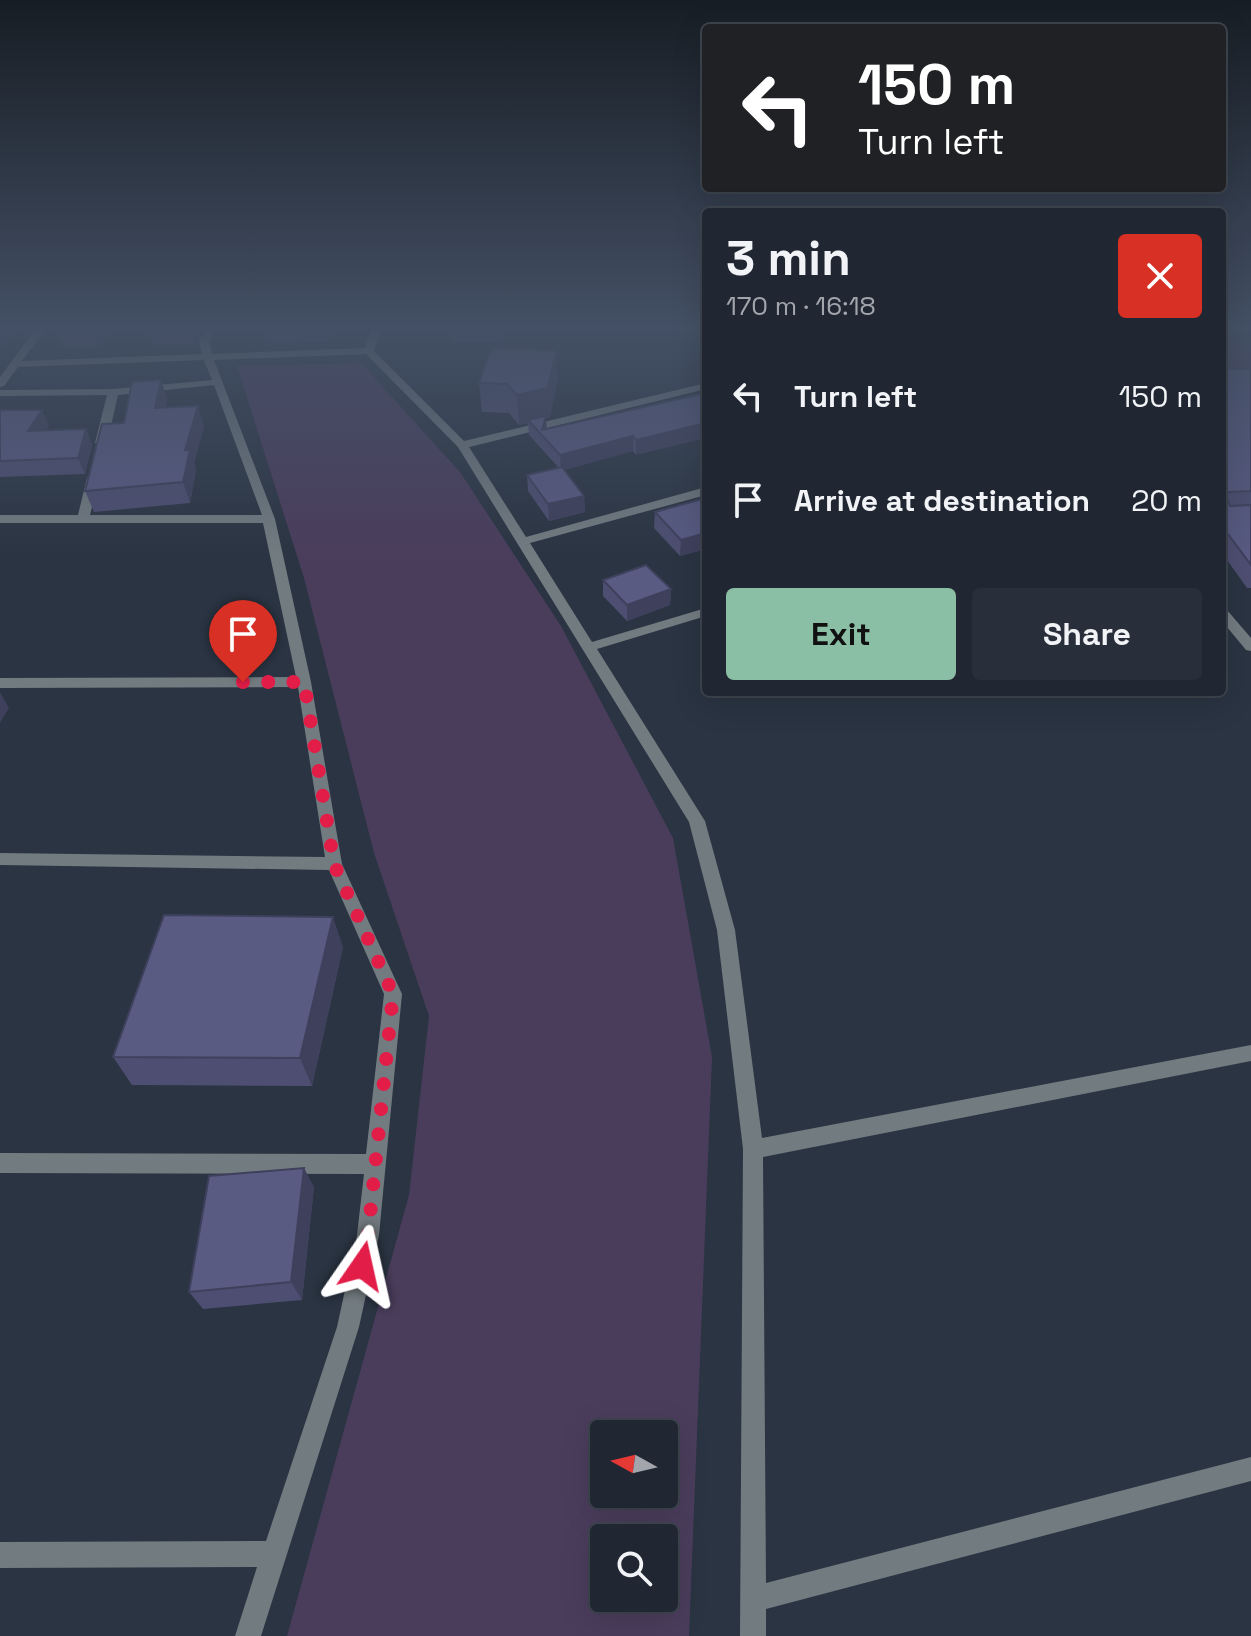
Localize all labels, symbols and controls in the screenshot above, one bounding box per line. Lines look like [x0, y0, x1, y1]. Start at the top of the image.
text: 150 m [858, 49, 1015, 120]
icon: left [726, 56, 830, 160]
text: Turn left [858, 119, 1005, 165]
text: 3 min [726, 228, 851, 289]
button: close [1118, 234, 1202, 318]
text: 170 m · 16:18 [726, 289, 876, 323]
icon: left [726, 374, 770, 418]
text: Turn left [794, 377, 917, 416]
text: 150 m [1119, 377, 1202, 416]
icon: arrive [726, 478, 770, 522]
text: Arrive at destination [794, 481, 1090, 520]
text: 20 m [1131, 481, 1202, 520]
button: Exit [726, 588, 956, 680]
button: Share [972, 588, 1202, 680]
pin [209, 600, 277, 682]
icon: arrive [221, 612, 265, 656]
position arrow [320, 1224, 404, 1308]
north arrow [590, 1420, 678, 1508]
map controls [590, 1420, 678, 1612]
button: search [590, 1524, 678, 1612]

